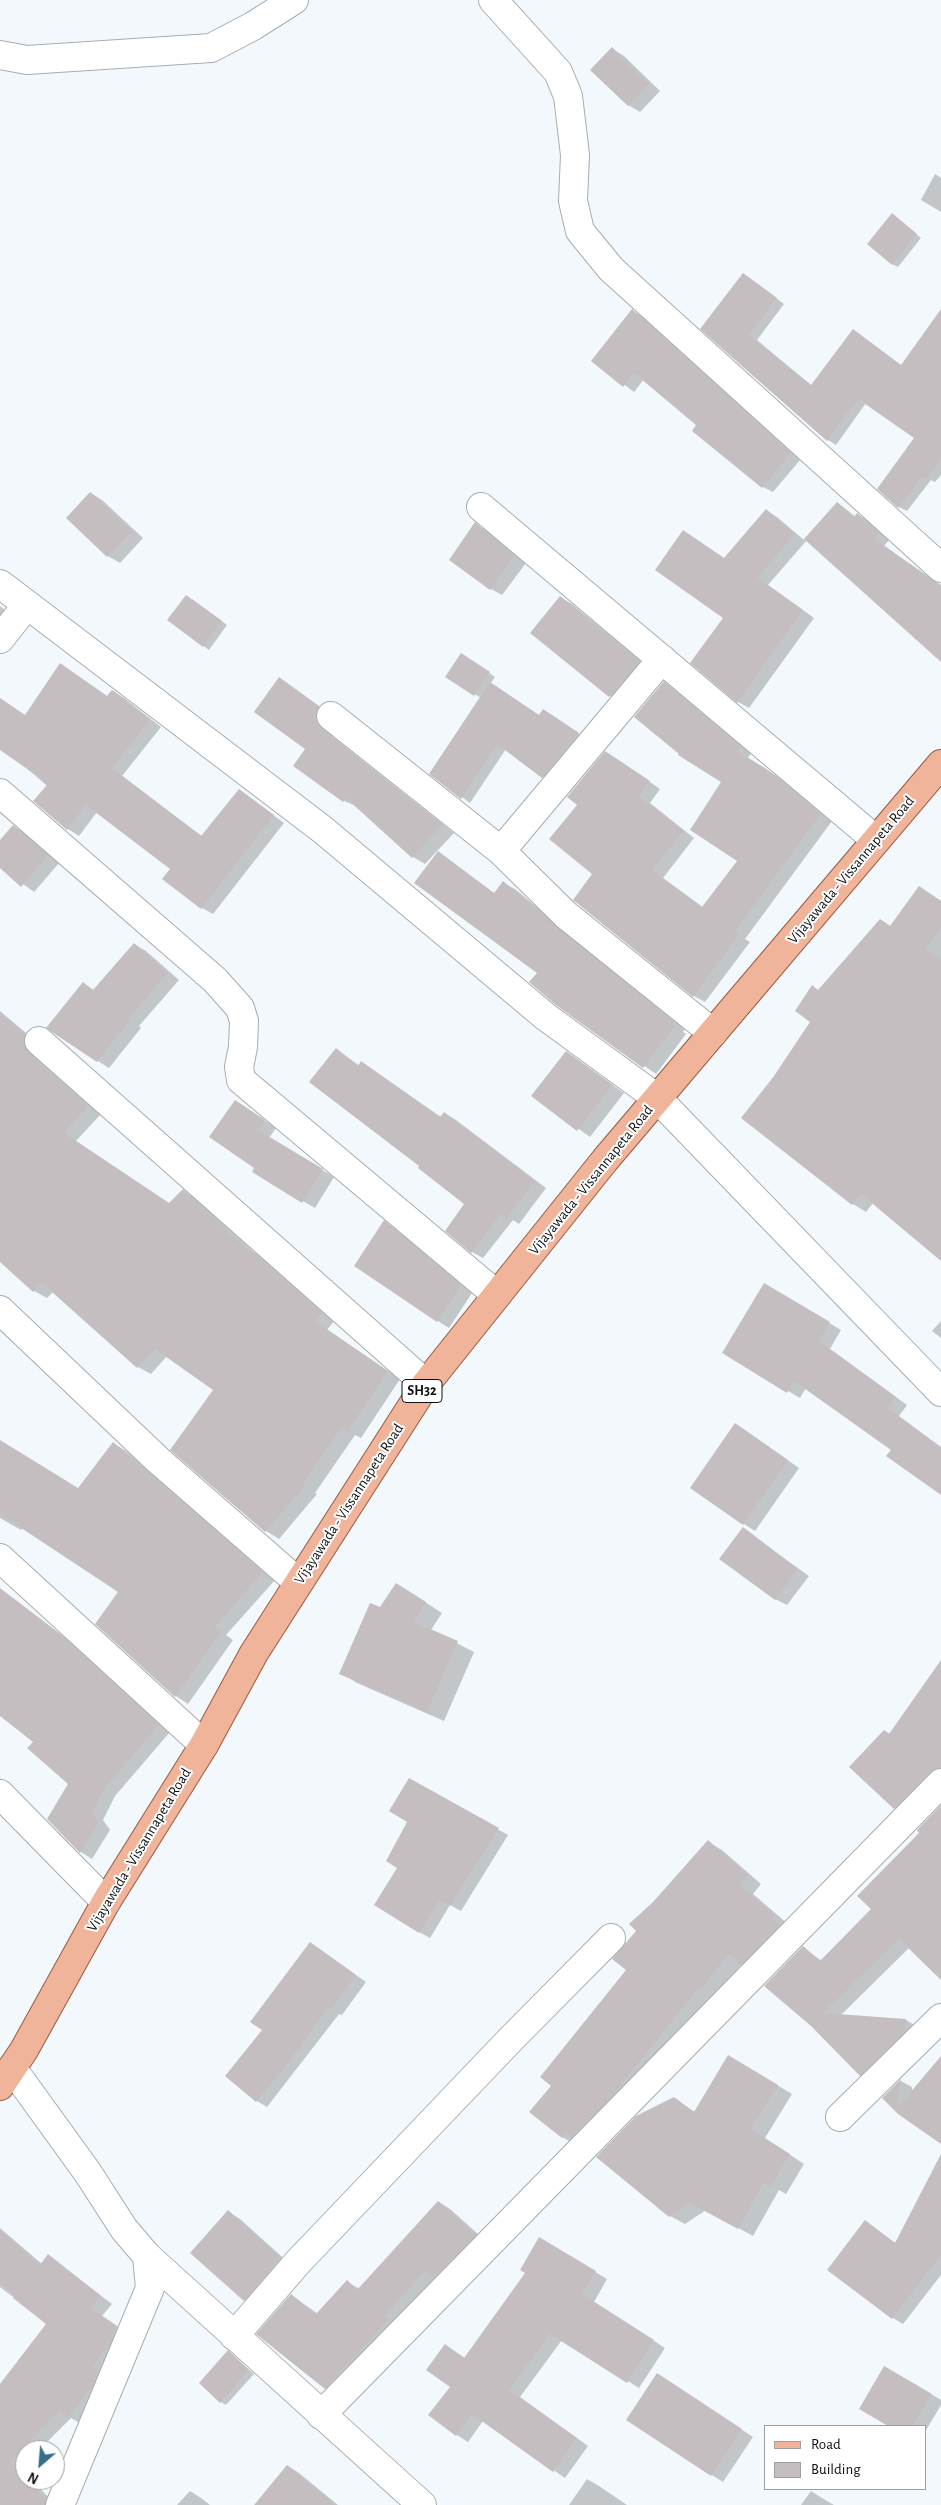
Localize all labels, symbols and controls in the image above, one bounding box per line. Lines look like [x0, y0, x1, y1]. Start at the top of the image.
street label: Vijayawada - Vissannapeta Road [784, 792, 918, 948]
street label: Vijayawada - Vissannapeta Road [525, 1101, 657, 1259]
road number: SH32 [402, 1380, 442, 1402]
street label: Vijayawada - Vissannapeta Road [290, 1420, 408, 1588]
street label: Vijayawada - Vissannapeta Road [83, 1765, 195, 1935]
legend [764, 2425, 926, 2490]
text: Road [811, 2437, 841, 2452]
north arrow [15, 2440, 65, 2490]
text: Building [811, 2462, 861, 2477]
text: N [26, 2469, 41, 2486]

